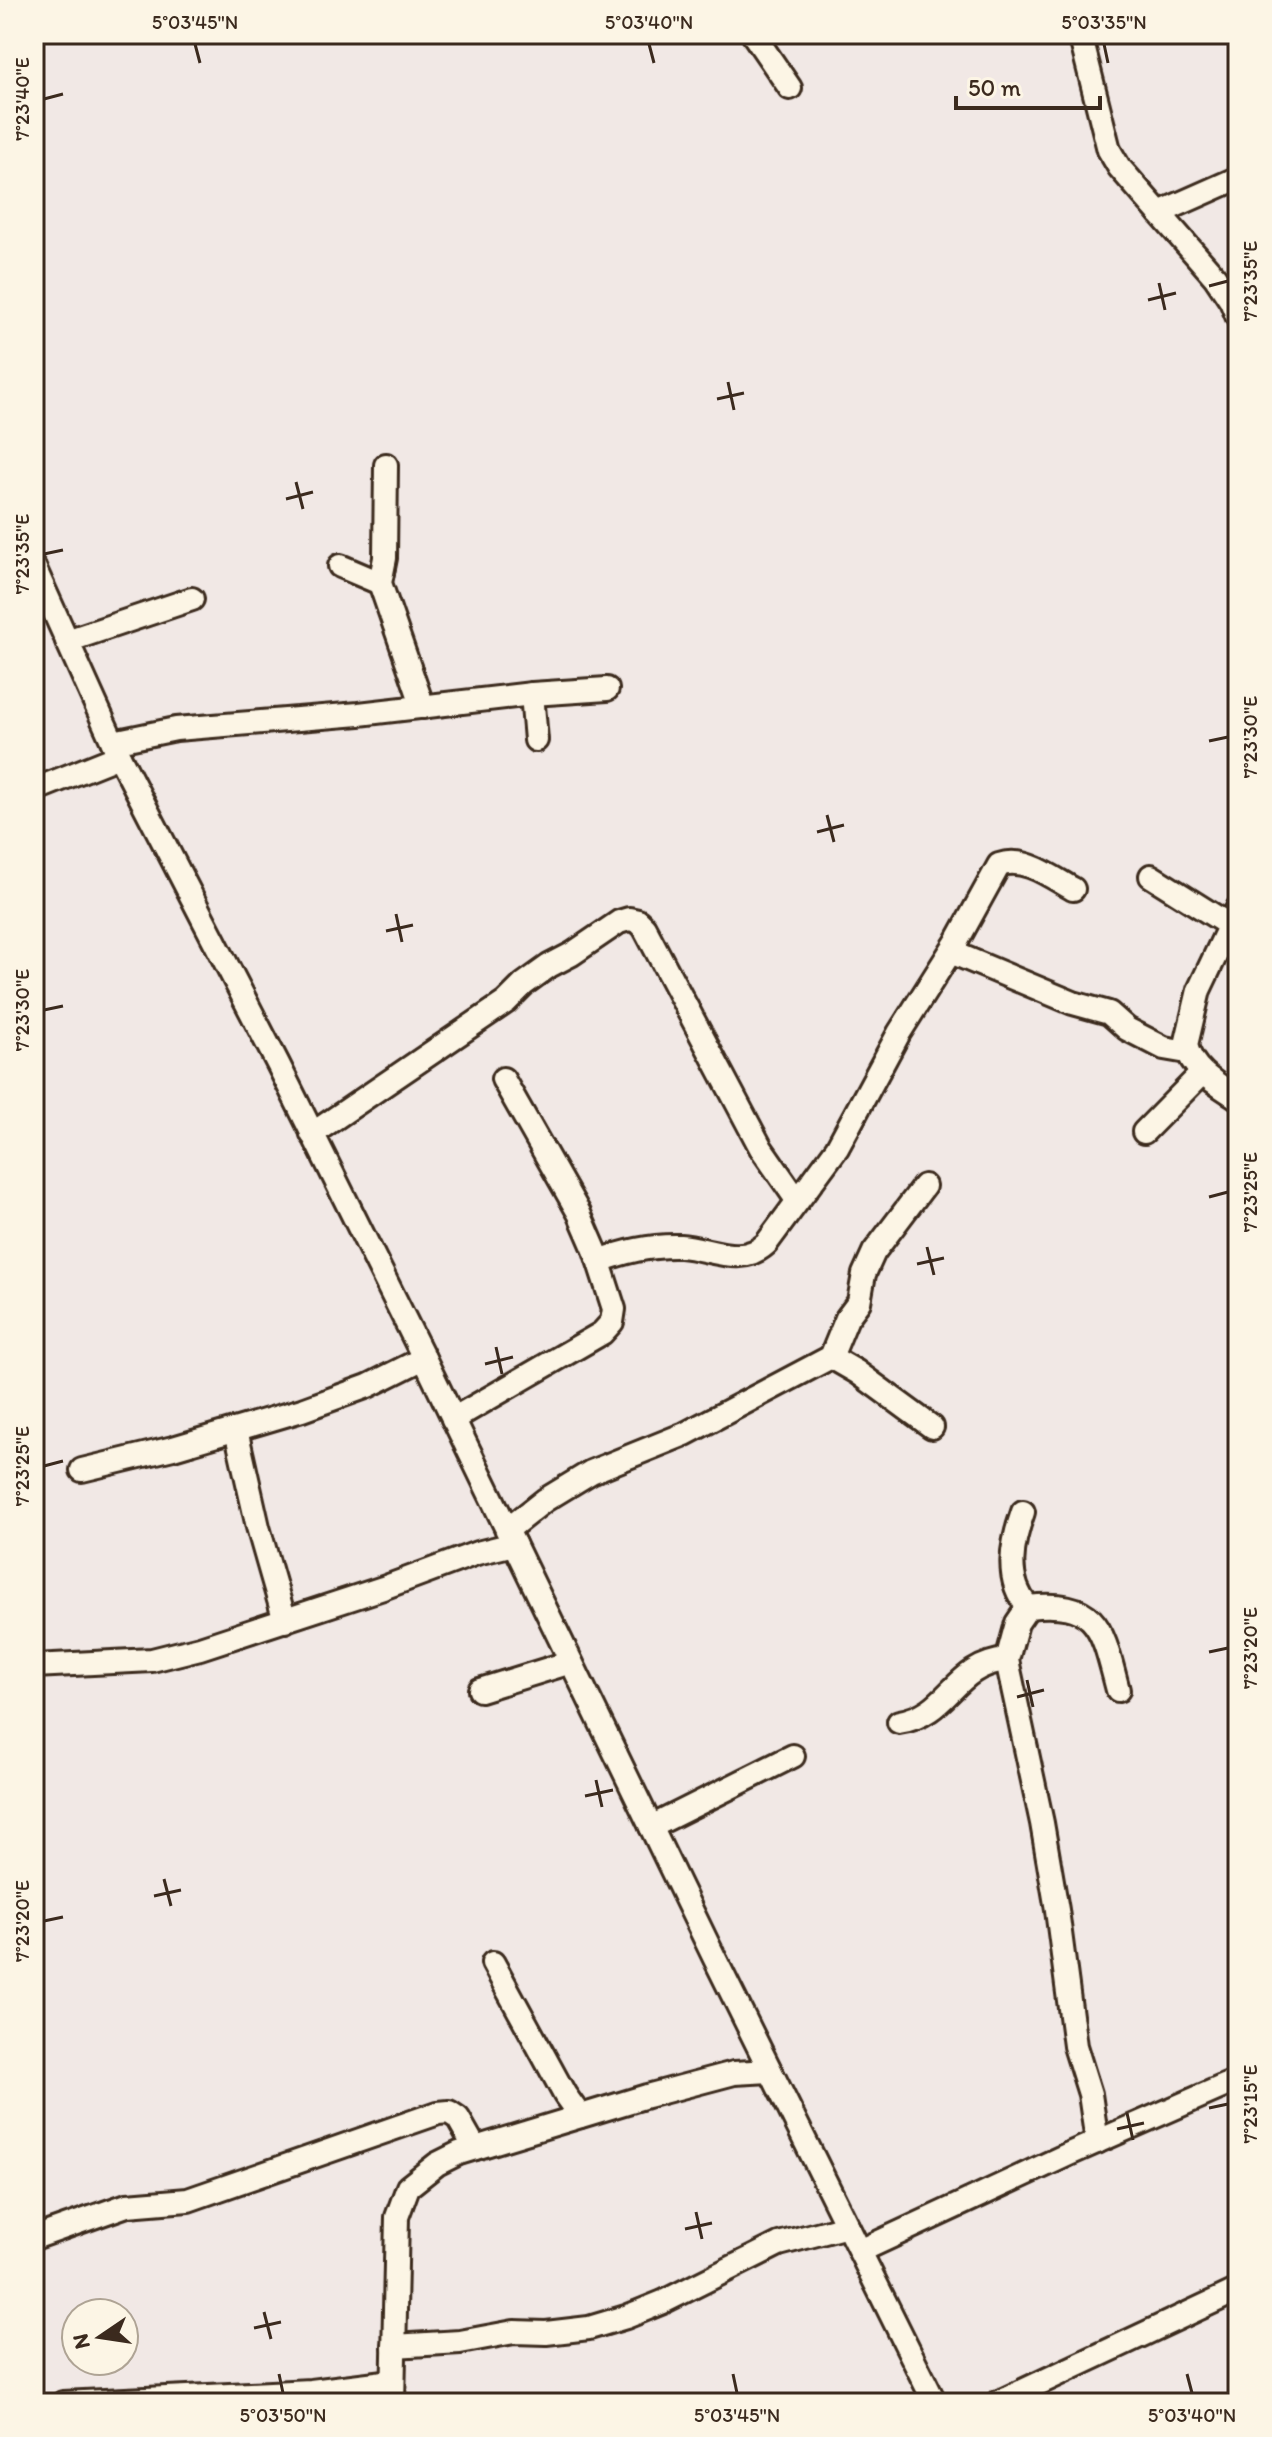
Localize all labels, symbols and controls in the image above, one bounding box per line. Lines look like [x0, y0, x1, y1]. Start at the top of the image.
text: 5°03'45"N [152, 10, 238, 34]
text: 5°03'40"N [605, 10, 693, 34]
text: 5°03'35"N [1061, 10, 1147, 34]
text: 7°23'40"E [10, 57, 34, 141]
scale bar [956, 60, 1100, 110]
text: 50 m [968, 73, 1021, 102]
text: 7°23'35"E [1238, 241, 1262, 321]
text: 7°23'35"E [10, 514, 34, 594]
text: 7°23'30"E [1238, 696, 1262, 778]
text: 7°23'30"E [10, 969, 34, 1051]
text: 7°23'25"E [1238, 1152, 1262, 1232]
text: 7°23'25"E [10, 1426, 34, 1506]
text: 7°23'20"E [1238, 1607, 1262, 1689]
text: 7°23'20"E [10, 1880, 34, 1962]
text: 7°23'15"E [1238, 2064, 1262, 2144]
north arrow [60, 2297, 140, 2377]
text: N [66, 2331, 96, 2352]
text: 5°03'50"N [240, 2403, 326, 2427]
text: 5°03'45"N [694, 2403, 780, 2427]
text: 5°03'40"N [1148, 2403, 1236, 2427]

